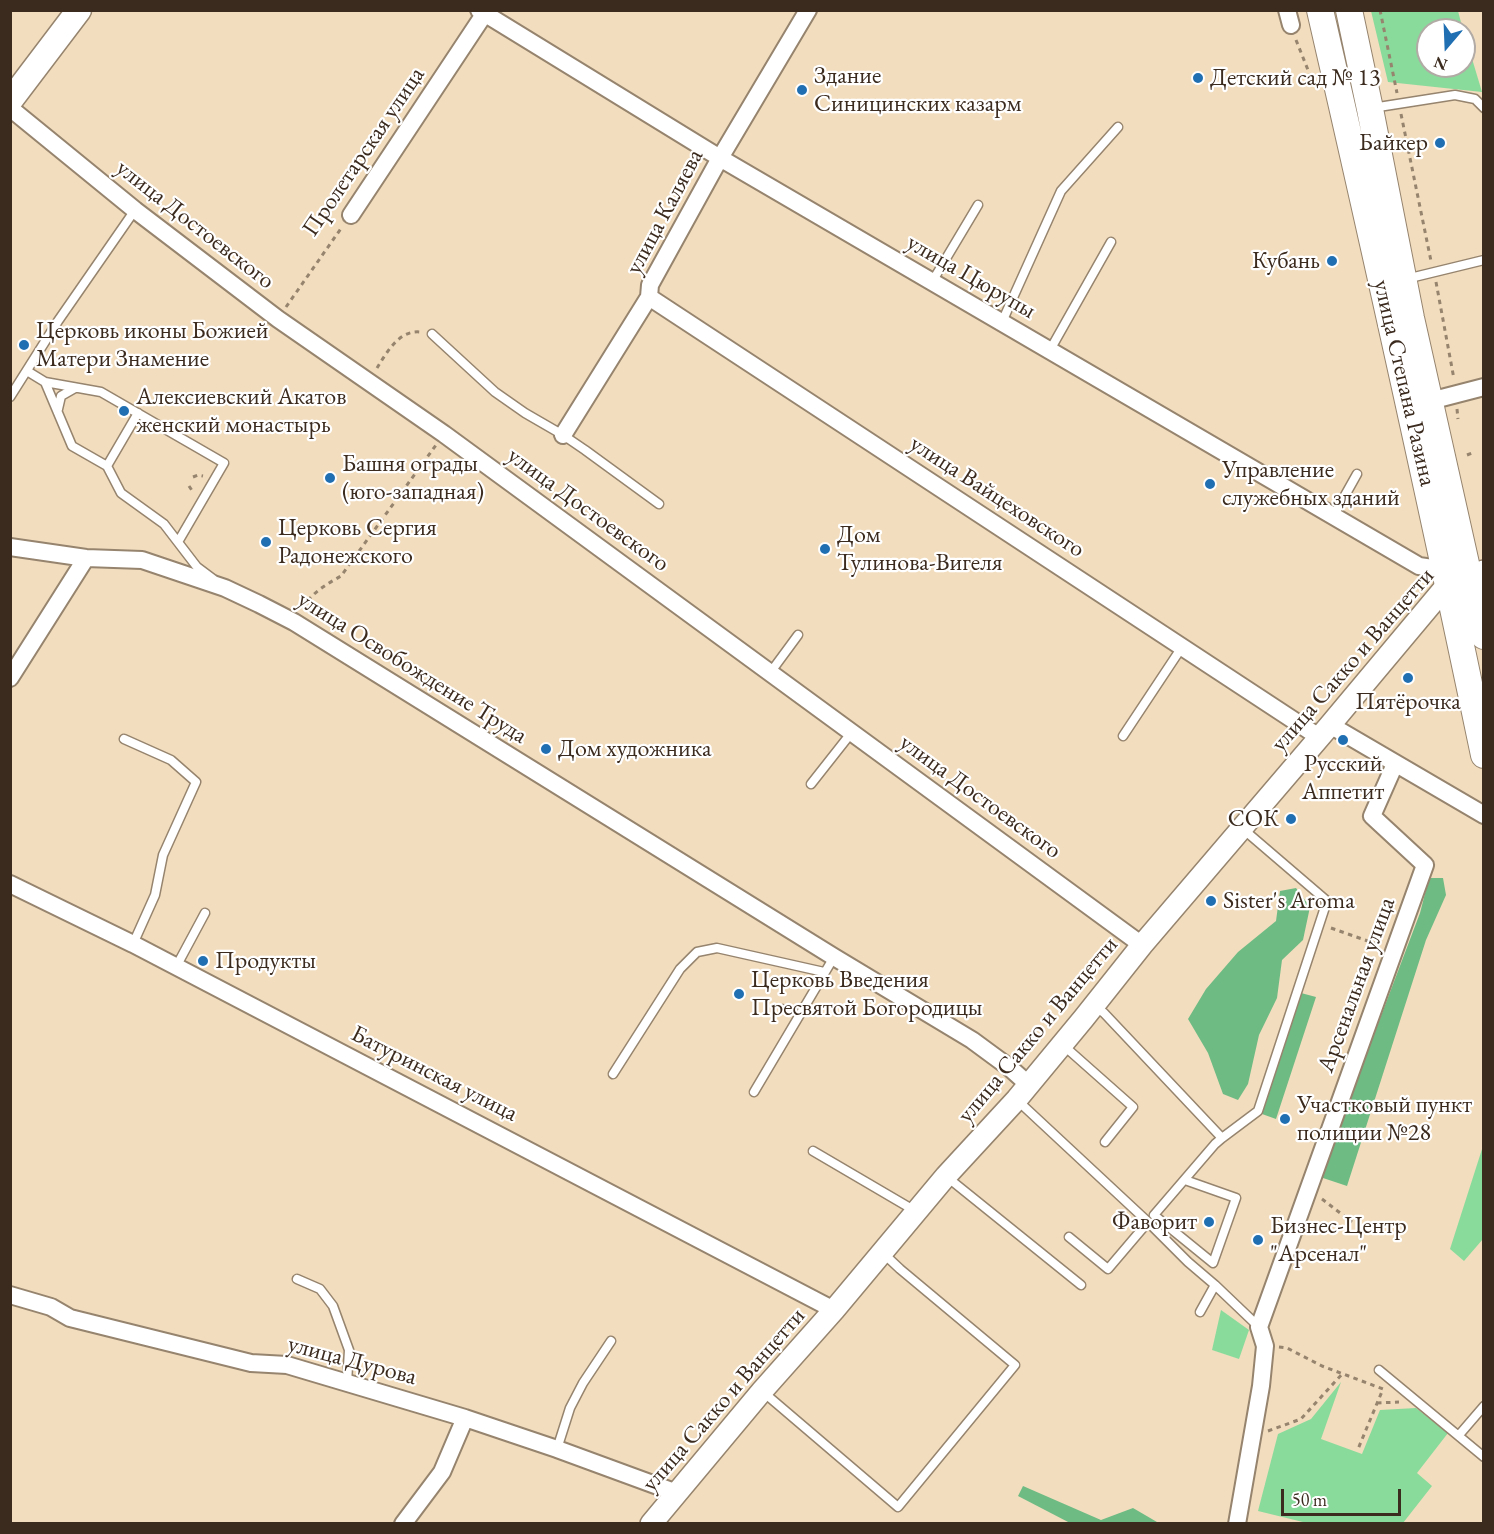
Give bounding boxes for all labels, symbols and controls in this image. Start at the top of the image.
north arrow [1416,18,1476,78]
text: N [1431,52,1450,76]
street label: Пролетарская улица [297,62,431,242]
place label: Здание Синицинских казарм [814,62,1021,118]
place label: Детский сад № 13 [1210,64,1380,92]
marker: Детский сад № 13 [1191,71,1205,85]
marker: Здание Синицинских казарм [795,83,809,97]
place label: Байкер [1359,129,1428,157]
marker: Байкер [1433,136,1447,150]
street label: улица Каляева [620,144,710,280]
street label: улица Достоевского [110,154,280,296]
street label: улица Цюрупы [901,228,1041,326]
place label: Кубань [1252,247,1320,275]
marker: Кубань [1325,254,1339,268]
street label: улица Степана Разина [1366,277,1442,489]
place label: Церковь иконы Божией Матери Знамение [36,317,268,373]
marker: Церковь иконы Божией Матери Знамение [17,338,31,352]
place label: Алексиевский Акатов женский монастырь [136,383,346,439]
marker: Алексиевский Акатов женский монастырь [117,404,131,418]
street label: улица Вайцеховского [904,430,1090,564]
street label: улица Достоевского [501,442,675,578]
place label: Башня ограды (юго-западная) [342,450,484,506]
place label: Управление служебных зданий [1222,456,1400,512]
marker: Башня ограды (юго-западная) [323,471,337,485]
marker: Управление служебных зданий [1203,477,1217,491]
place label: Церковь Сергия Радонежского [278,514,437,570]
place label: Дом Тулинова-Вигеля [837,521,1002,577]
marker: Церковь Сергия Радонежского [259,535,273,549]
marker: Дом Тулинова-Вигеля [818,542,832,556]
street label: улица Сакко и Ванцетти [1265,562,1441,758]
street label: улица Освобождение Труда [292,585,532,751]
marker: Пятёрочка [1401,671,1415,685]
place label: Пятёрочка [1355,688,1461,716]
street label: улица Достоевского [893,729,1067,865]
marker: Русский Аппетит [1336,733,1350,747]
place label: Дом художника [558,735,711,763]
marker: Дом художника [539,742,553,756]
place label: Русский Аппетит [1302,750,1384,806]
place label: СОК [1228,805,1279,833]
marker: СОК [1284,812,1298,826]
place label: Sister's Aroma [1223,887,1355,915]
street label: Арсенальная улица [1312,893,1402,1077]
marker: Sister's Aroma [1204,894,1218,908]
street label: улица Сакко и Ванцетти [952,931,1124,1129]
place label: Продукты [215,947,316,975]
marker: Продукты [196,954,210,968]
place label: Церковь Введения Пресвятой Богородицы [751,966,983,1022]
marker: Церковь Введения Пресвятой Богородицы [732,987,746,1001]
street label: Батуринская улица [346,1020,522,1128]
place label: Участковый пункт полиции №28 [1297,1091,1472,1147]
marker: Участковый пункт полиции №28 [1278,1112,1292,1126]
place label: Фаворит [1112,1208,1197,1236]
place label: Бизнес-Центр "Арсенал" [1270,1212,1407,1268]
marker: Фаворит [1202,1215,1216,1229]
marker: Бизнес-Центр "Арсенал" [1251,1233,1265,1247]
street label: улица Сакко и Ванцетти [636,1302,812,1498]
street label: улица Дурова [284,1330,420,1392]
scale bar [1284,1477,1404,1515]
text: 50 m [1292,1488,1327,1511]

